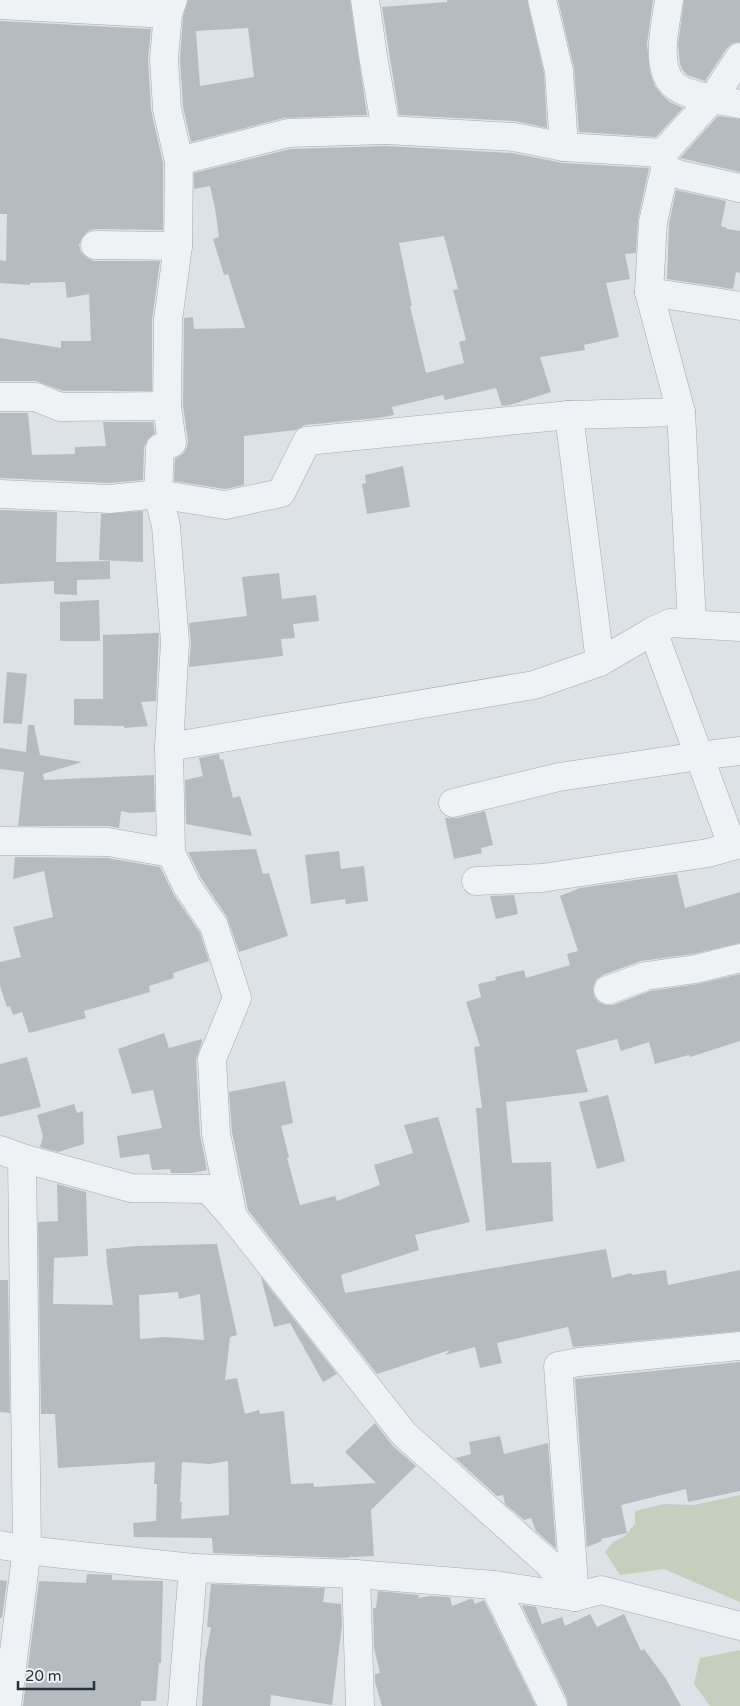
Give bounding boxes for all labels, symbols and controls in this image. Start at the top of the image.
scale bar [18,1658,94,1690]
text: 20 m [25,1667,62,1685]

